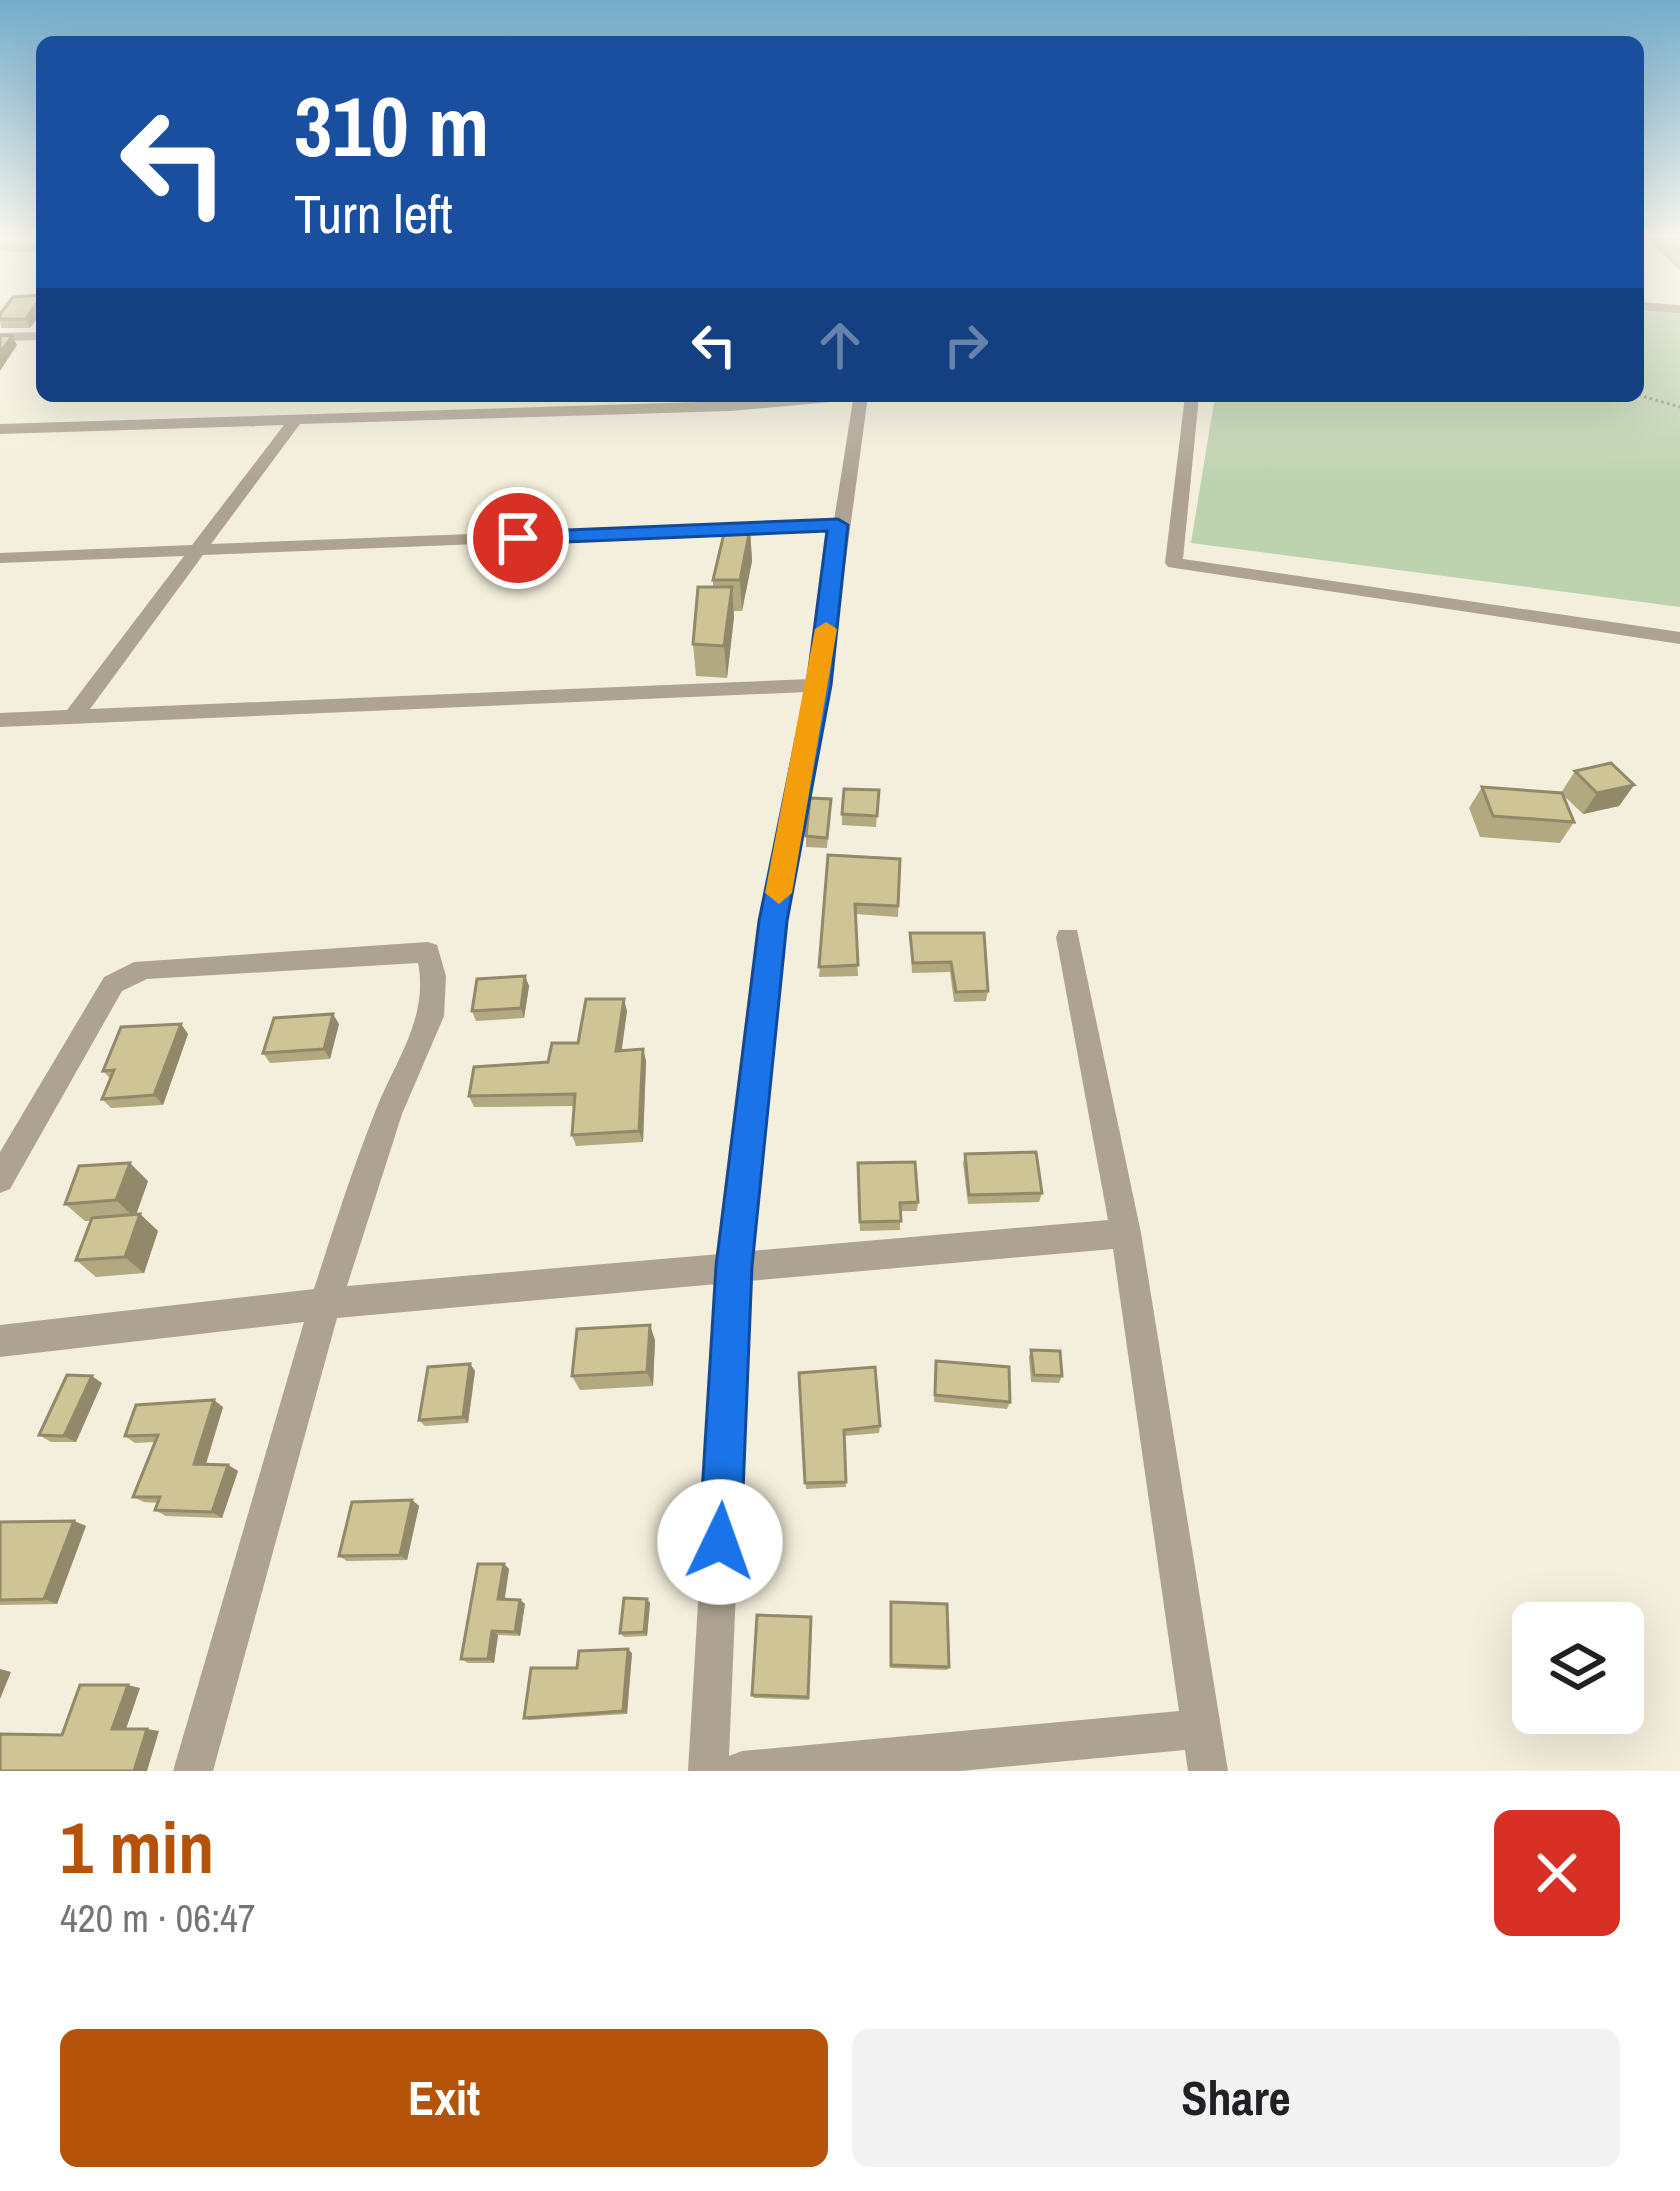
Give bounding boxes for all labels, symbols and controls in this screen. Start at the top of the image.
text: 310 m [294,69,489,182]
icon: left [96,84,252,240]
text: Turn left [294,177,453,250]
icon: left [681,312,747,378]
icon: ahead [807,312,873,378]
icon: right [933,312,999,378]
pin [467,487,569,589]
icon: arrive [485,505,551,571]
position arrow [657,1479,783,1605]
map controls [1512,1602,1644,1734]
button: layers [1512,1602,1644,1734]
text: 1 min [60,1798,214,1895]
button: close [1494,1810,1620,1936]
text: 420 m · 06:47 [60,1892,256,1944]
button: Exit [60,2029,828,2167]
button: Share [852,2029,1620,2167]

